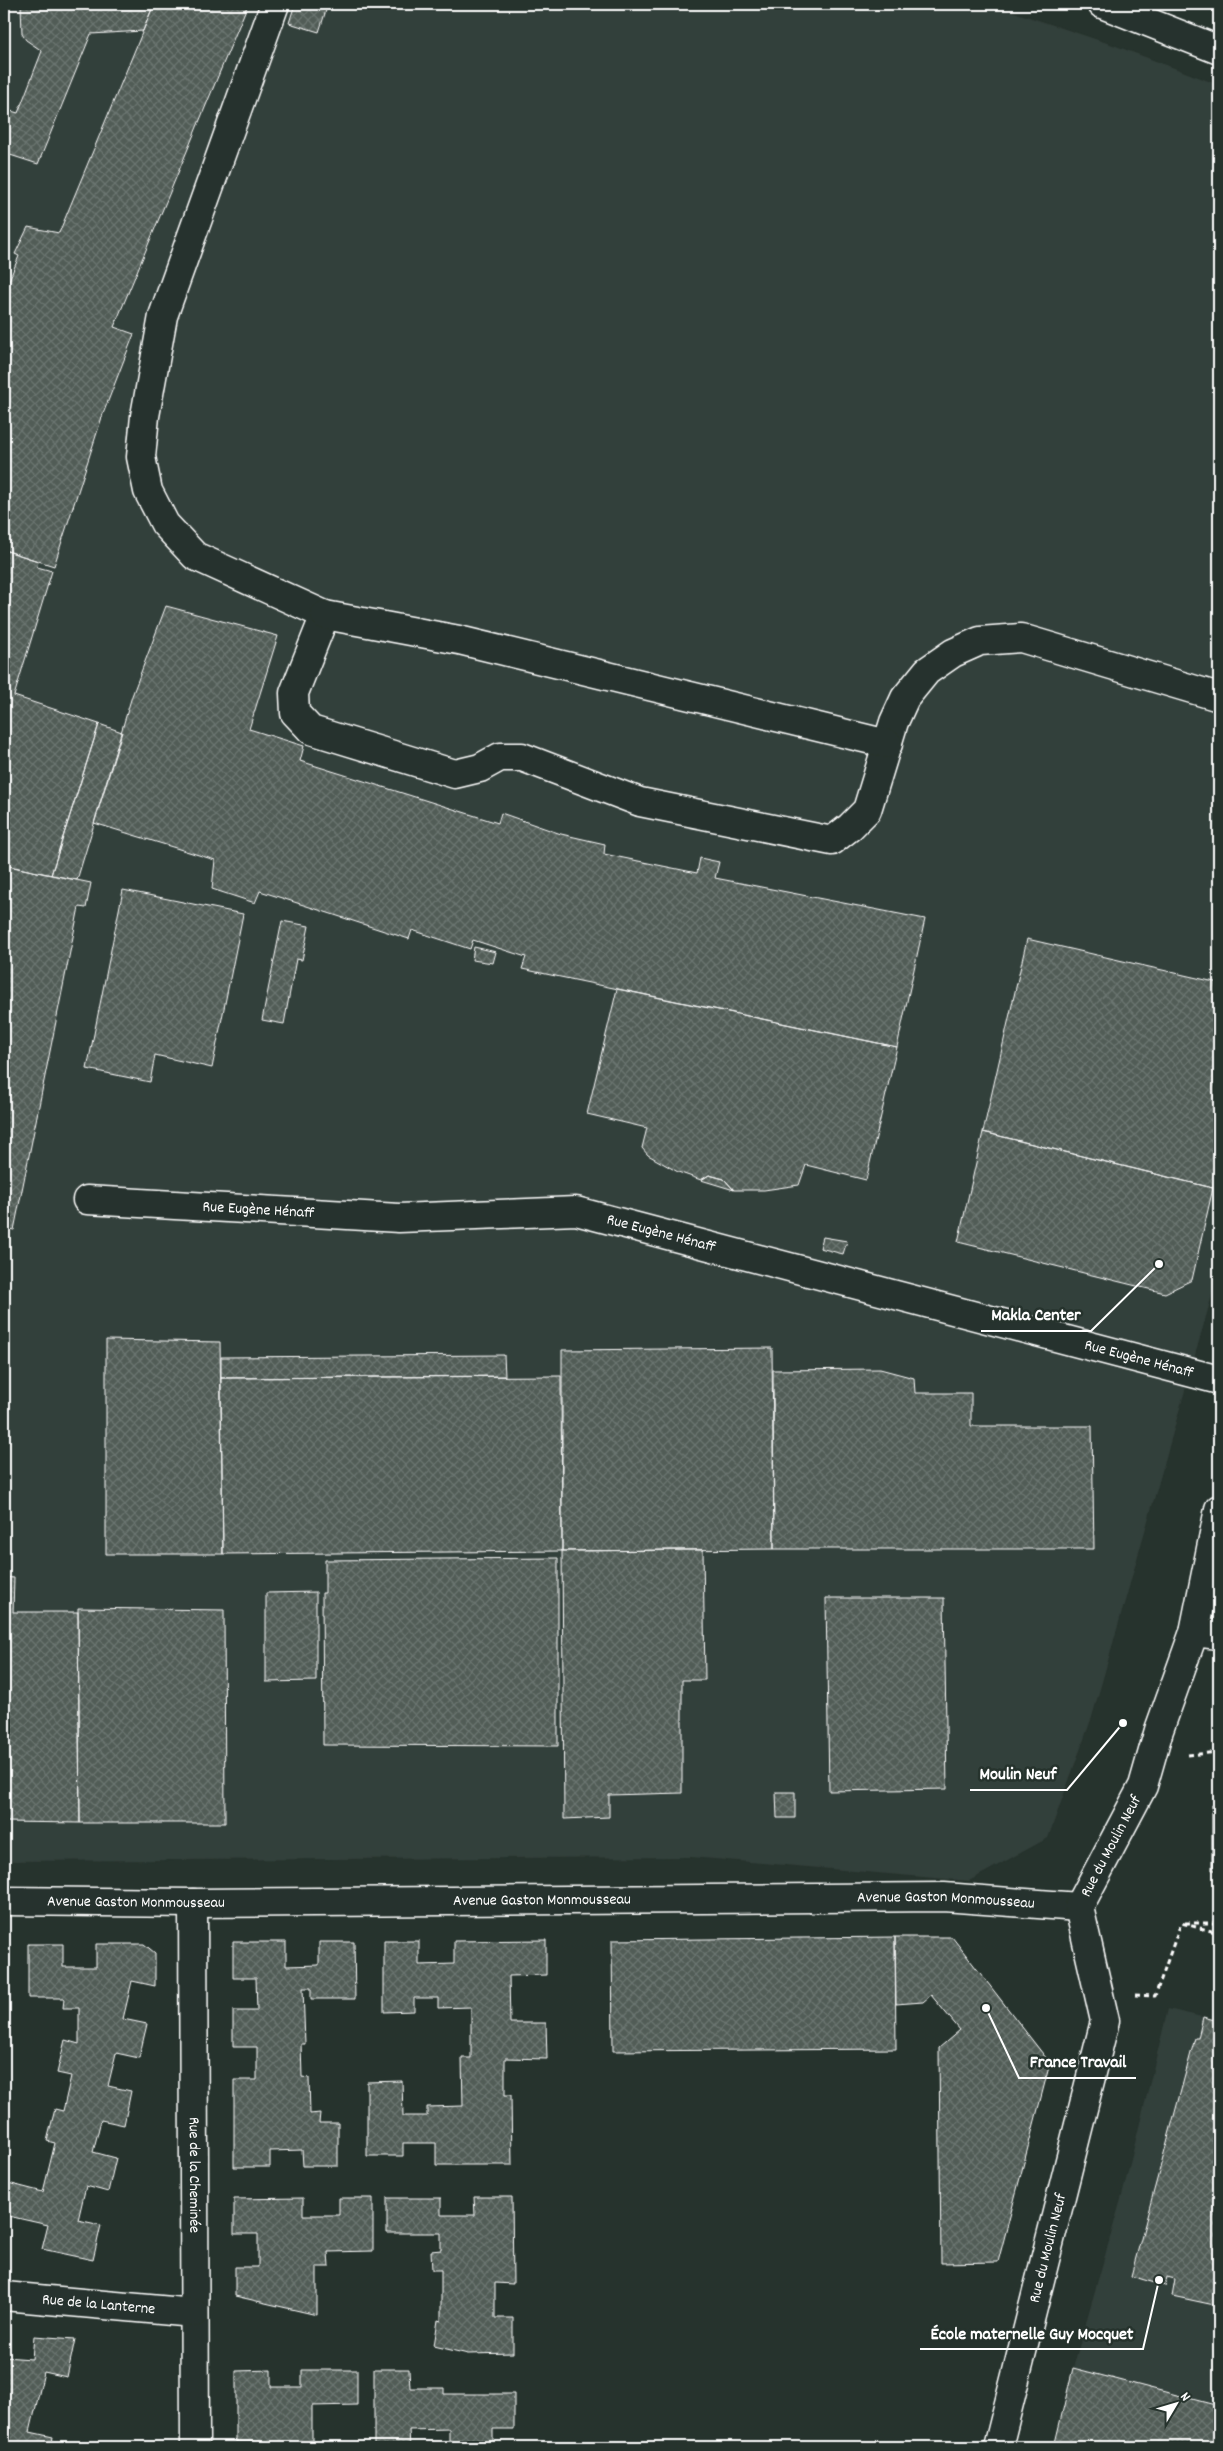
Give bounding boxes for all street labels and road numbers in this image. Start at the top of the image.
street label: Rue Eugène Hénaff [202,1195,316,1225]
street label: Rue Eugène Hénaff [604,1208,719,1259]
street label: Rue Eugène Hénaff [1082,1334,1197,1384]
street label: Rue du Moulin Neuf [1075,1791,1148,1901]
street label: Avenue Gaston Monmousseau [857,1885,1036,1915]
street label: Avenue Gaston Monmousseau [453,1888,631,1912]
street label: Avenue Gaston Monmousseau [47,1890,225,1915]
street label: Rue de la Cheminée [182,2117,206,2233]
street label: Rue du Moulin Neuf [1023,2191,1073,2305]
street label: Rue de la Lanterne [41,2288,156,2321]

